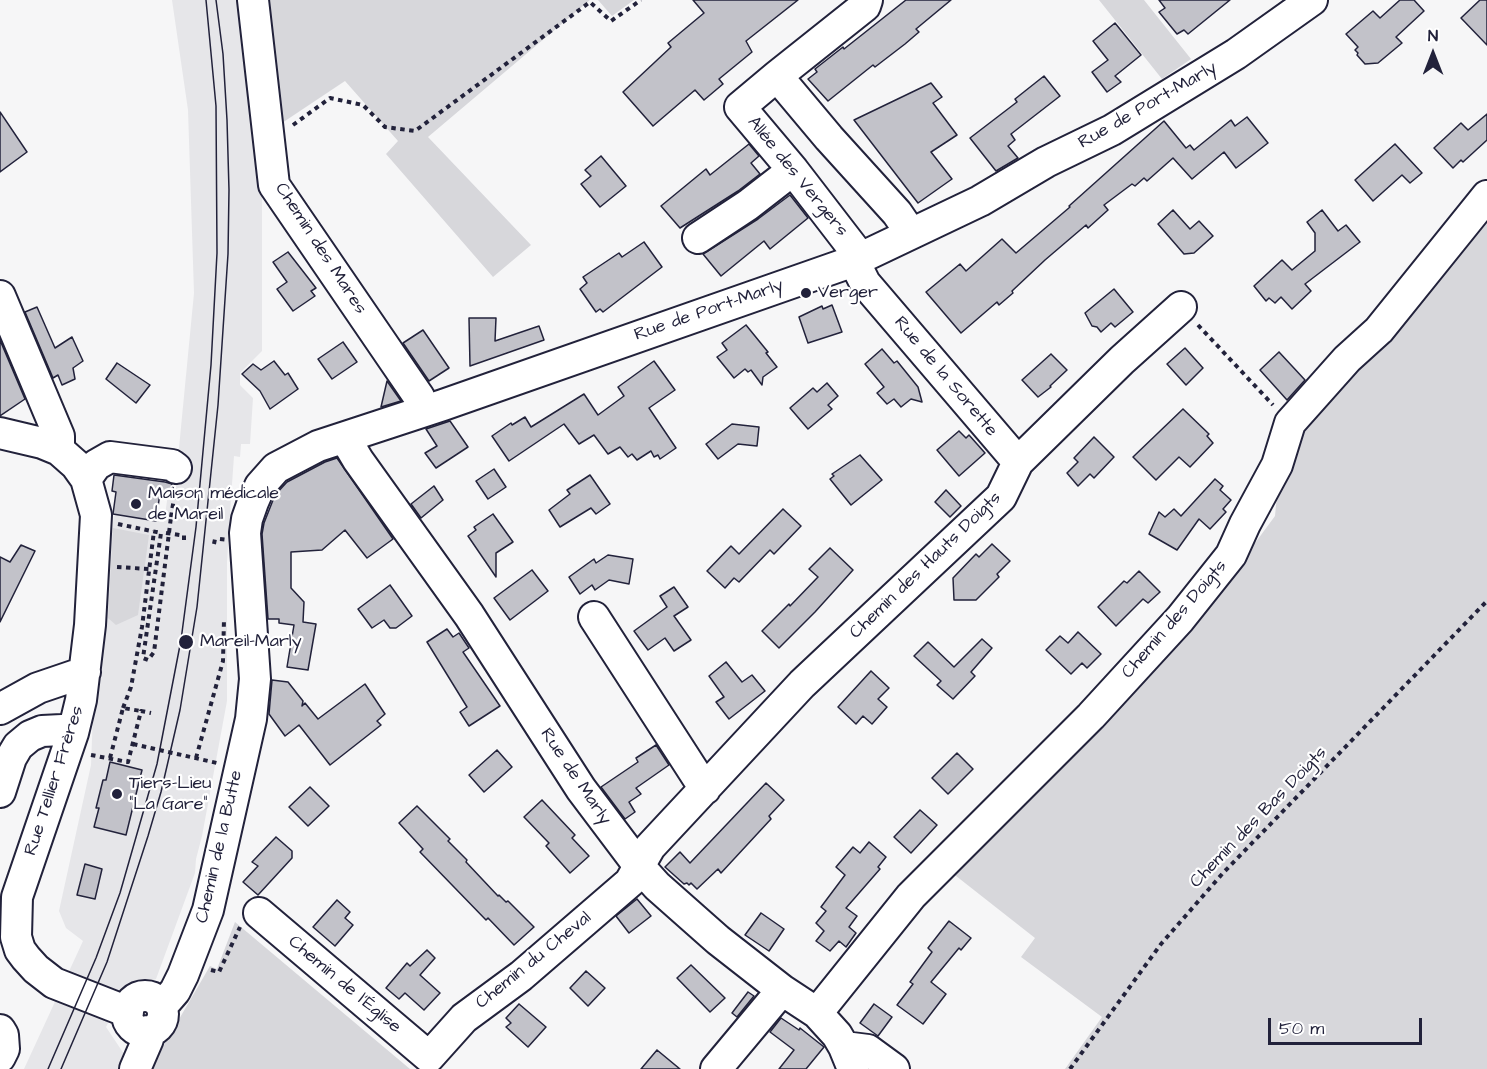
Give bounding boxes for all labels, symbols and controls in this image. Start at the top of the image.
north arrow [1403,24,1463,84]
text: N [1428,25,1438,47]
street label: Rue de Port-Marly [1075,58,1221,154]
street label: Allée des Vergers [742,113,852,241]
street label: Chemin des Mares [269,179,371,319]
street label: Rue de Port-Marly [632,275,786,347]
place label: Verger [818,282,878,304]
marker: Verger [799,286,813,300]
street label: Rue de la Sorette [889,313,1001,441]
place label: Maison médicale de Mareil [148,483,279,526]
street label: Chemin des Hauts Doigts [846,488,1006,644]
marker: Maison médicale de Mareil [129,497,143,511]
street label: Chemin des Doigts [1118,556,1232,684]
place label: Mareil-Marly [200,631,302,653]
marker: Mareil-Marly [177,633,195,651]
street label: Rue Tellier Frères [21,703,89,859]
street label: Rue de Marly [535,725,615,829]
street label: Chemin des Bas Doigts [1186,743,1332,893]
street label: Chemin de la Butte [192,769,248,925]
place label: Tiers-Lieu "La Gare" [129,773,211,816]
marker: Tiers-Lieu "La Gare" [110,787,124,801]
street label: Chemin du Cheval [472,908,596,1014]
street label: Chemin de l'Église [283,932,405,1038]
scale bar [1271,1006,1426,1044]
text: 50 m [1279,1016,1324,1041]

